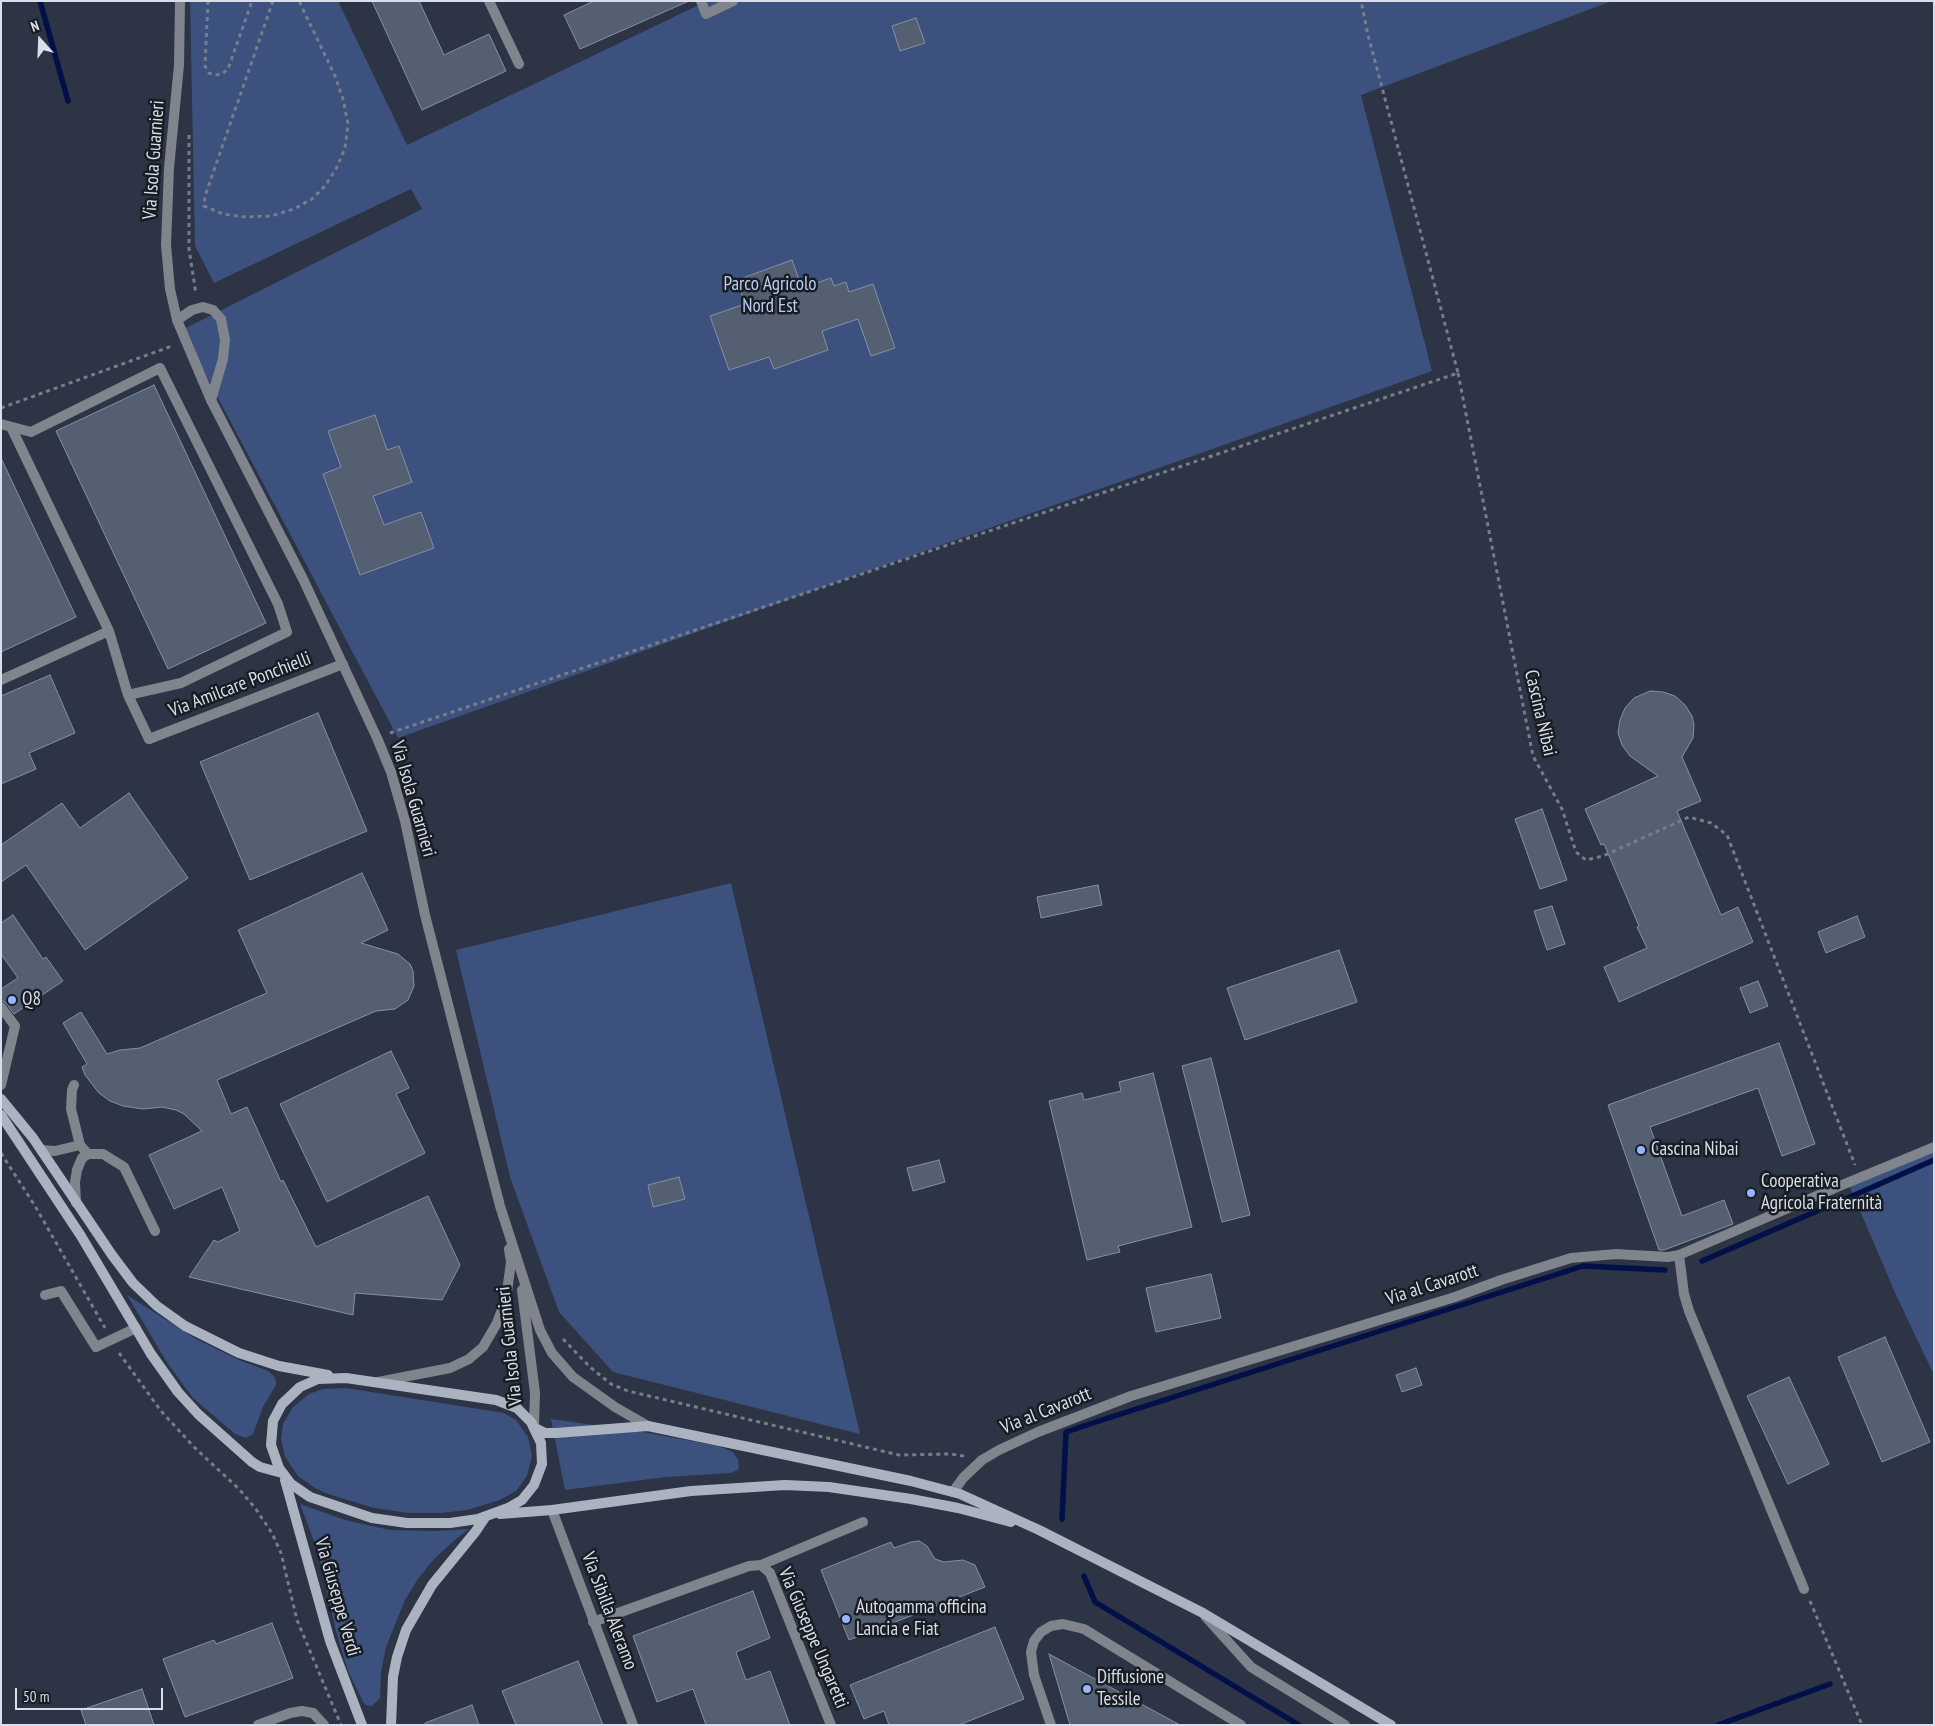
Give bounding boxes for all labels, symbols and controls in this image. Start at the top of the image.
north arrow [15,15,65,65]
text: N [28,16,42,36]
street label: Via Isola Guarnieri [138,100,170,220]
park label: Parco Agricolo Nord Est [723,274,817,318]
street label: Via Amilcare Ponchielli [166,647,314,723]
street label: Cascina Nibai [1519,668,1561,758]
street label: Via Isola Guarnieri [386,738,440,860]
place label: Q8 [22,989,41,1011]
marker: Q8 [6,994,18,1006]
place label: Cascina Nibai [1651,1139,1739,1161]
marker: Cascina Nibai [1635,1144,1647,1156]
place label: Cooperativa Agricola Fraternità [1761,1171,1882,1215]
marker: Cooperativa Agricola Fraternità [1745,1187,1757,1199]
street label: Via al Cavarott [1383,1259,1481,1311]
street label: Via Isola Guarnieri [492,1285,528,1407]
street label: Via al Cavarott [997,1383,1095,1439]
street label: Via Giuseppe Verdi [309,1535,365,1659]
street label: Via Sibilla Aleramo [576,1549,642,1673]
street label: Via Giuseppe Ungaretti [773,1564,853,1712]
place label: Autogamma officina Lancia e Fiat [856,1597,987,1641]
marker: Autogamma officina Lancia e Fiat [840,1613,852,1625]
place label: Diffusione Tessile [1097,1667,1164,1711]
scale bar [18,1678,165,1710]
marker: Diffusione Tessile [1081,1683,1093,1695]
text: 50 m [23,1687,49,1706]

